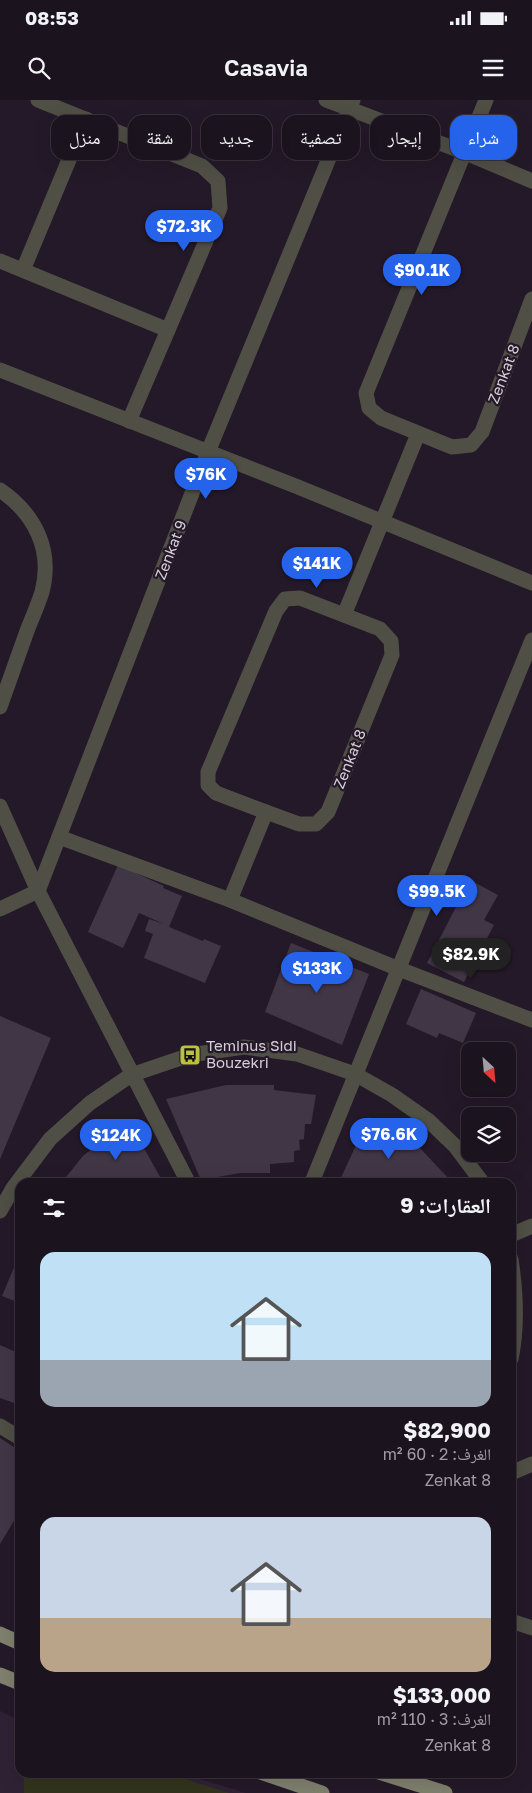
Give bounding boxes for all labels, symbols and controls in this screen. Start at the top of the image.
text: 08:53 [25,6,79,29]
icon: search [25,54,53,82]
text: Casavia [224,54,308,81]
icon: menu [479,54,507,82]
chip: منزل [51,115,118,160]
chip: شقة [128,115,191,160]
chip: جديد [201,115,272,160]
chip: تصفية [282,115,360,160]
chip: إيجار [370,115,440,160]
chip: شراء [450,115,517,160]
pin: $72.3K [143,210,225,252]
text: $72.3K [156,216,212,236]
pin: $90.1K [381,254,463,296]
text: $90.1K [394,260,450,280]
street label: Zenkat 8 [484,341,523,406]
pin: $76K [176,458,236,500]
text: $76K [185,464,227,484]
street label: Zenkat 9 [151,517,190,582]
pin: $141K [282,546,352,589]
text: $141K [293,553,341,573]
street label: Zenkat 8 [329,726,369,791]
pin: $99.5K [396,874,478,917]
text: $99.5K [408,881,466,901]
pin: $82.9K [430,938,512,980]
text: $82.9K [442,944,500,964]
pin: $133K [282,952,352,994]
text: $133K [292,958,342,978]
place label: Teminus Sidi Bouzekri [206,1036,297,1071]
north arrow [461,1042,516,1098]
map controls [461,1042,516,1162]
bus stop icon: Teminus Sidi Bouzekri [178,1043,202,1067]
button: layers [461,1107,516,1162]
pin: $124K [81,1118,151,1161]
pin: $76.6K [348,1118,430,1160]
text: $76.6K [361,1124,417,1144]
text: $124K [91,1125,141,1145]
text: العقارات: 9 [400,1192,491,1218]
icon: filters [40,1194,68,1222]
icon: home [221,1284,311,1374]
text: $82,900 [403,1417,491,1443]
text: الغرف: 2 · 60 m² [383,1444,491,1464]
text: Zenkat 8 [425,1470,491,1490]
icon: home [221,1549,311,1639]
text: $133,000 [393,1682,491,1708]
text: الغرف: 3 · 110 m² [377,1709,491,1729]
text: Zenkat 8 [425,1735,491,1755]

